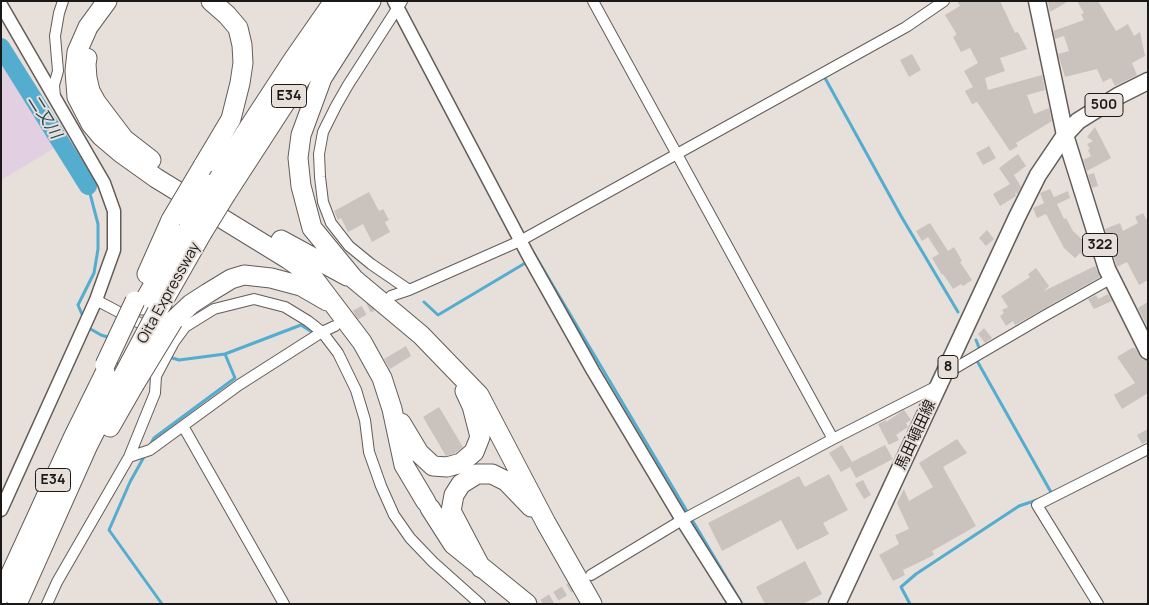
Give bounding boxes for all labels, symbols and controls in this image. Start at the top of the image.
road number: E34 [272,84,306,108]
water label: 二又川 [23,92,65,142]
road number: 500 [1085,94,1123,116]
road number: 322 [1082,234,1118,256]
street label: Oita Expressway [134,239,204,347]
road number: 8 [938,356,958,378]
street label: 馬田頓田線 [892,397,940,473]
road number: E34 [36,468,70,492]

